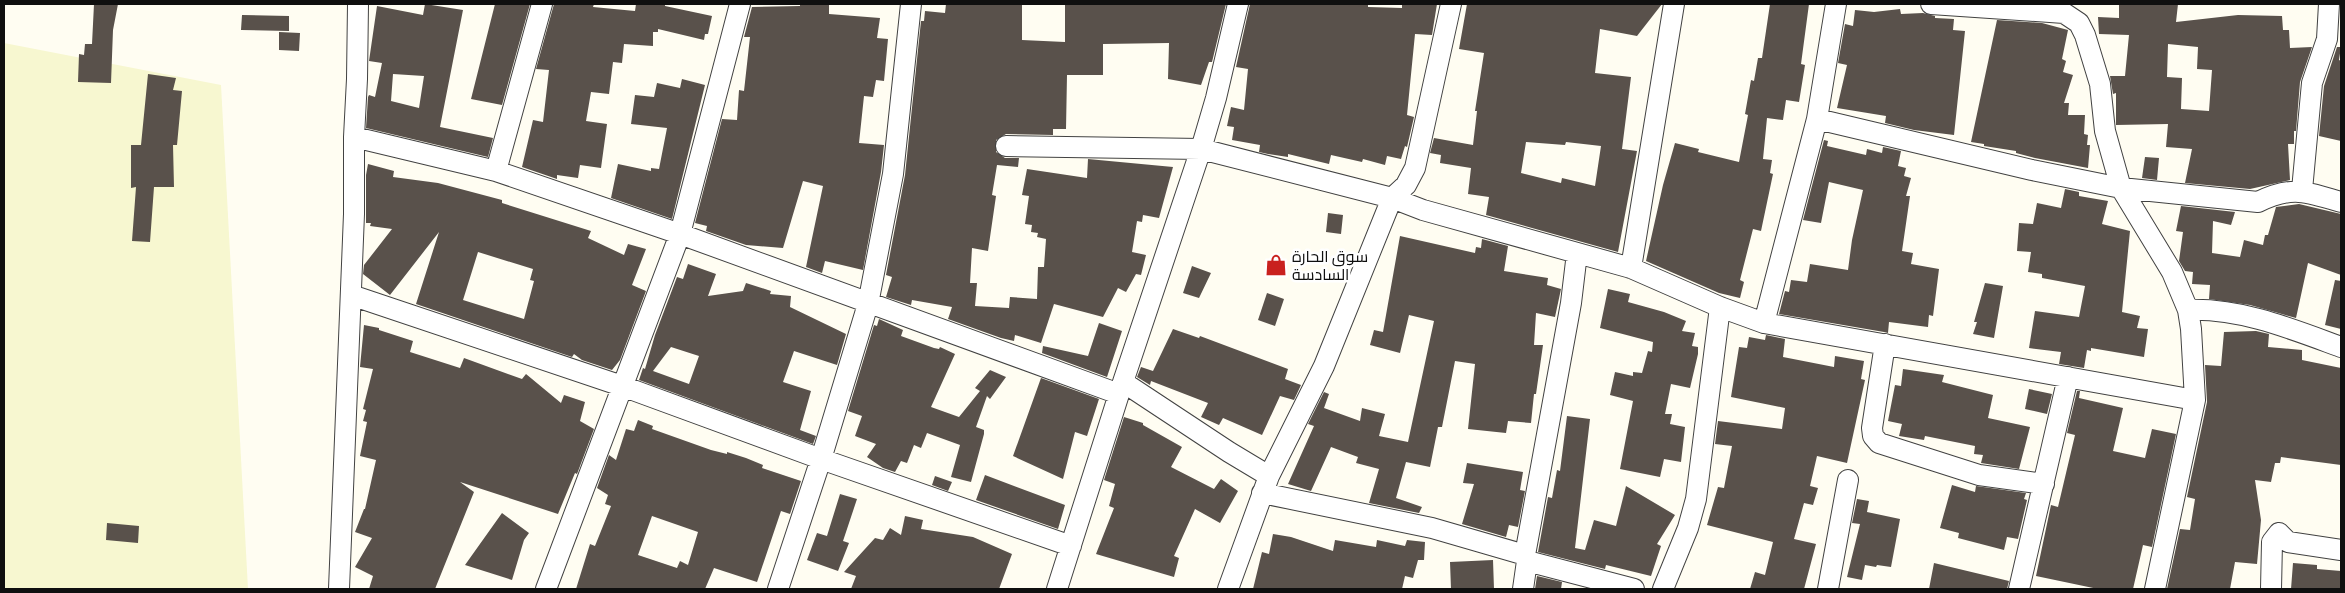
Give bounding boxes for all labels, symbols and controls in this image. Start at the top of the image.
place label: سوق الحارة السادسة [1292,243,1368,285]
shop icon: سوق الحارة السادسة [1263,252,1289,278]

